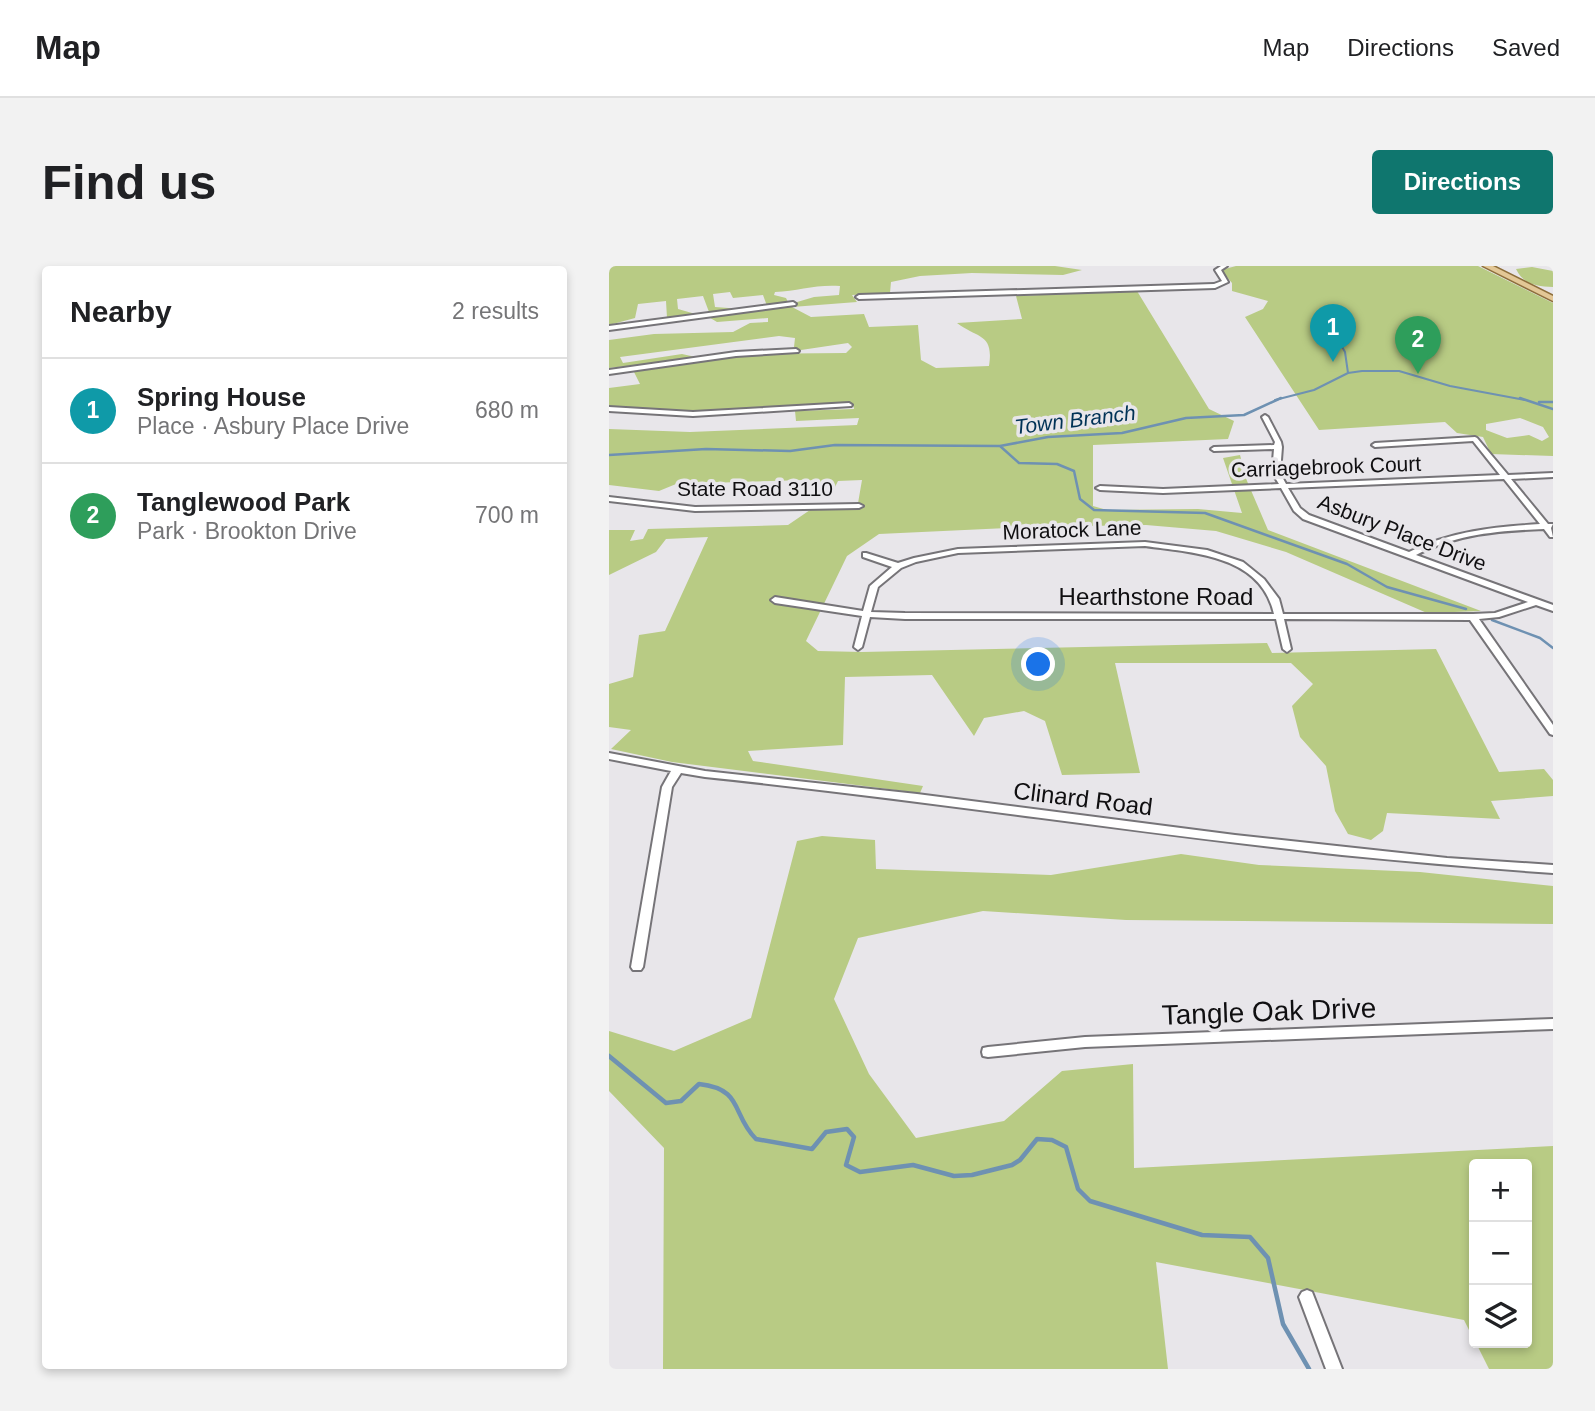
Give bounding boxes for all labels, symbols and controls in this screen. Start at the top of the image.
text: Map [35,29,101,66]
text: Map [1263,34,1309,61]
text: Directions [1347,34,1454,61]
text: Saved [1492,34,1560,61]
button: Directions [1372,150,1553,214]
text: Find us [42,155,216,209]
text: Nearby [70,295,172,328]
text: 2 results [452,298,539,324]
pin: 1 [1310,304,1356,362]
pin: 2 [1395,316,1441,374]
text: Spring House [137,382,306,412]
text: 1 [87,397,99,423]
text: 680 m [475,397,539,423]
water label: Town Branch [1013,401,1137,438]
text: Place · Asbury Place Drive [137,413,409,439]
street label: Carriagebrook Court [1231,452,1422,481]
street label: State Road 3110 [677,477,833,500]
text: Tanglewood Park [137,487,350,517]
street label: Asbury Place Drive [1315,490,1490,575]
text: 2 [87,502,99,528]
text: 700 m [475,502,539,528]
street label: Moratock Lane [1002,516,1142,543]
text: Park · Brookton Drive [137,518,357,544]
street label: Hearthstone Road [1059,583,1253,610]
your location [1021,647,1055,681]
street label: Clinard Road [1012,777,1154,820]
street label: Tangle Oak Drive [1161,992,1377,1031]
map controls [1469,1159,1532,1348]
button: + [1469,1159,1532,1222]
button: − [1469,1222,1532,1285]
button: layers [1469,1285,1532,1348]

